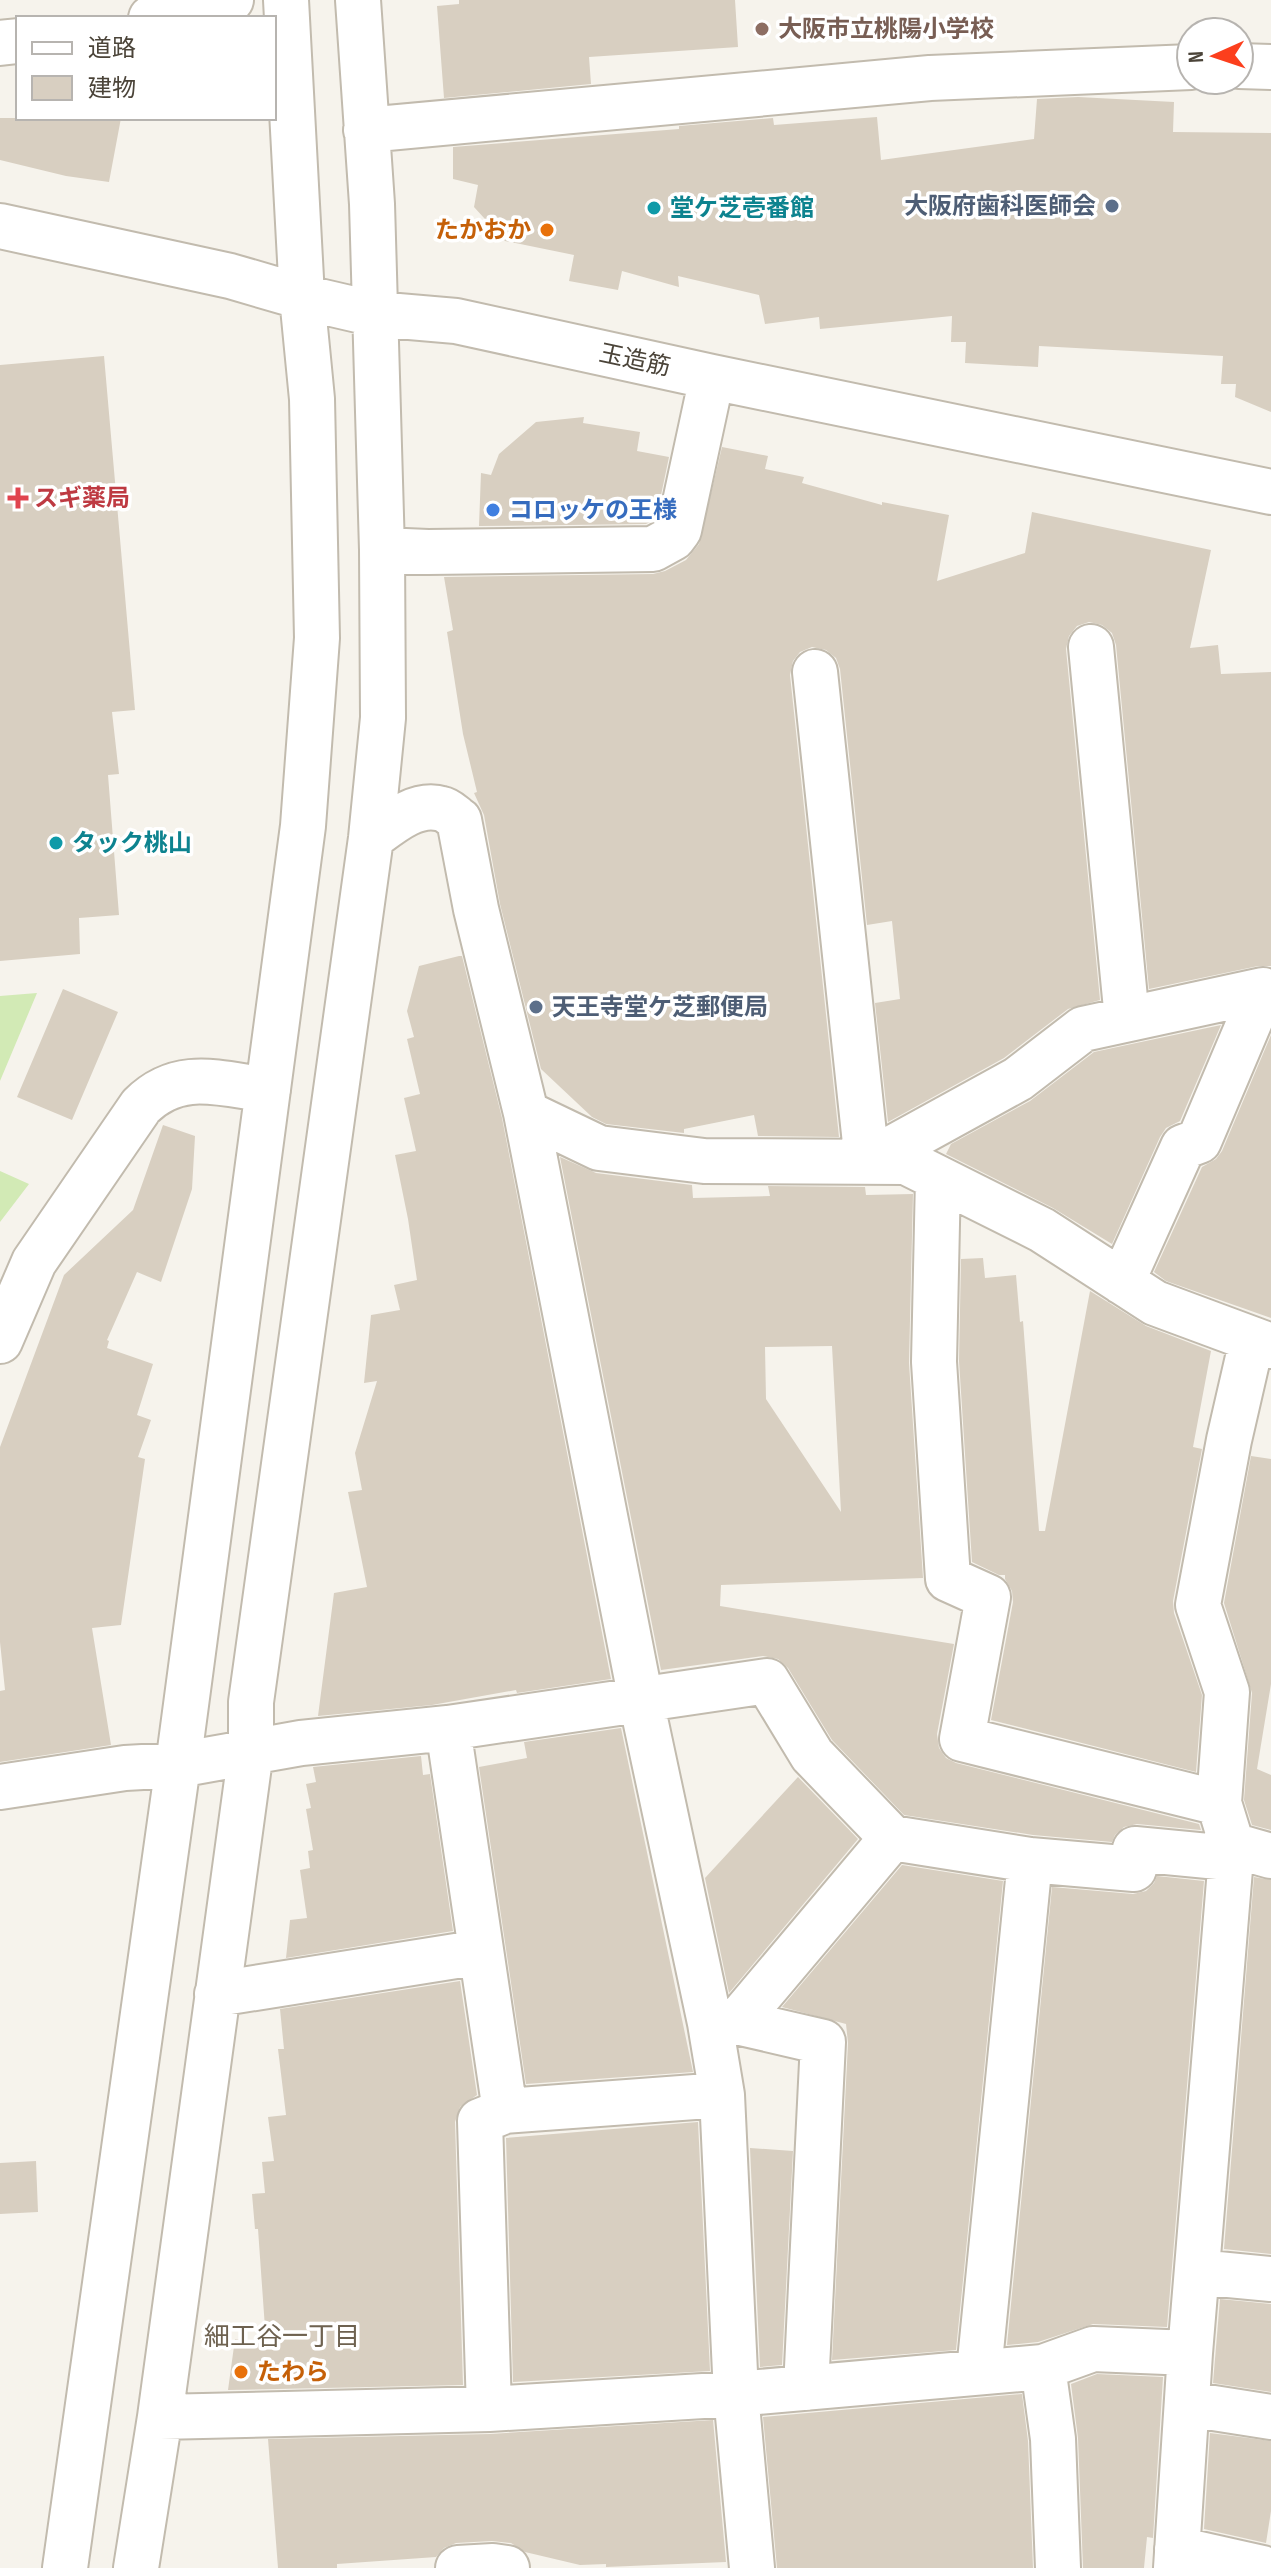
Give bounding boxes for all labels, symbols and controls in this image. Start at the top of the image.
place label: 大阪市立桃陽小学校 [778,15,994,44]
legend [16,16,276,120]
north arrow [1175,16,1255,96]
marker: 大阪市立桃陽小学校 [753,20,771,38]
text: 道路 [88,34,136,63]
text: N [1183,50,1210,64]
text: 建物 [88,74,136,103]
place label: 大阪府歯科医師会 [904,192,1096,221]
place label: 堂ケ芝壱番館 [670,194,814,223]
marker: 大阪府歯科医師会 [1103,197,1121,215]
marker: 堂ケ芝壱番館 [645,199,663,217]
place label: たかおか [435,216,531,245]
marker: たかおか [538,221,556,239]
street label: 玉造筋 [597,339,673,382]
place label: スギ薬局 [34,484,130,513]
marker: スギ薬局 [9,489,27,507]
place label: コロッケの王様 [509,496,677,525]
marker: コロッケの王様 [484,501,502,519]
place label: タック桃山 [72,829,192,858]
marker: タック桃山 [47,834,65,852]
place label: 天王寺堂ケ芝郵便局 [552,993,768,1022]
marker: 天王寺堂ケ芝郵便局 [527,998,545,1016]
district label: 細工谷一丁目 [204,2322,360,2353]
place label: たわら [257,2358,329,2387]
marker: たわら [232,2363,250,2381]

